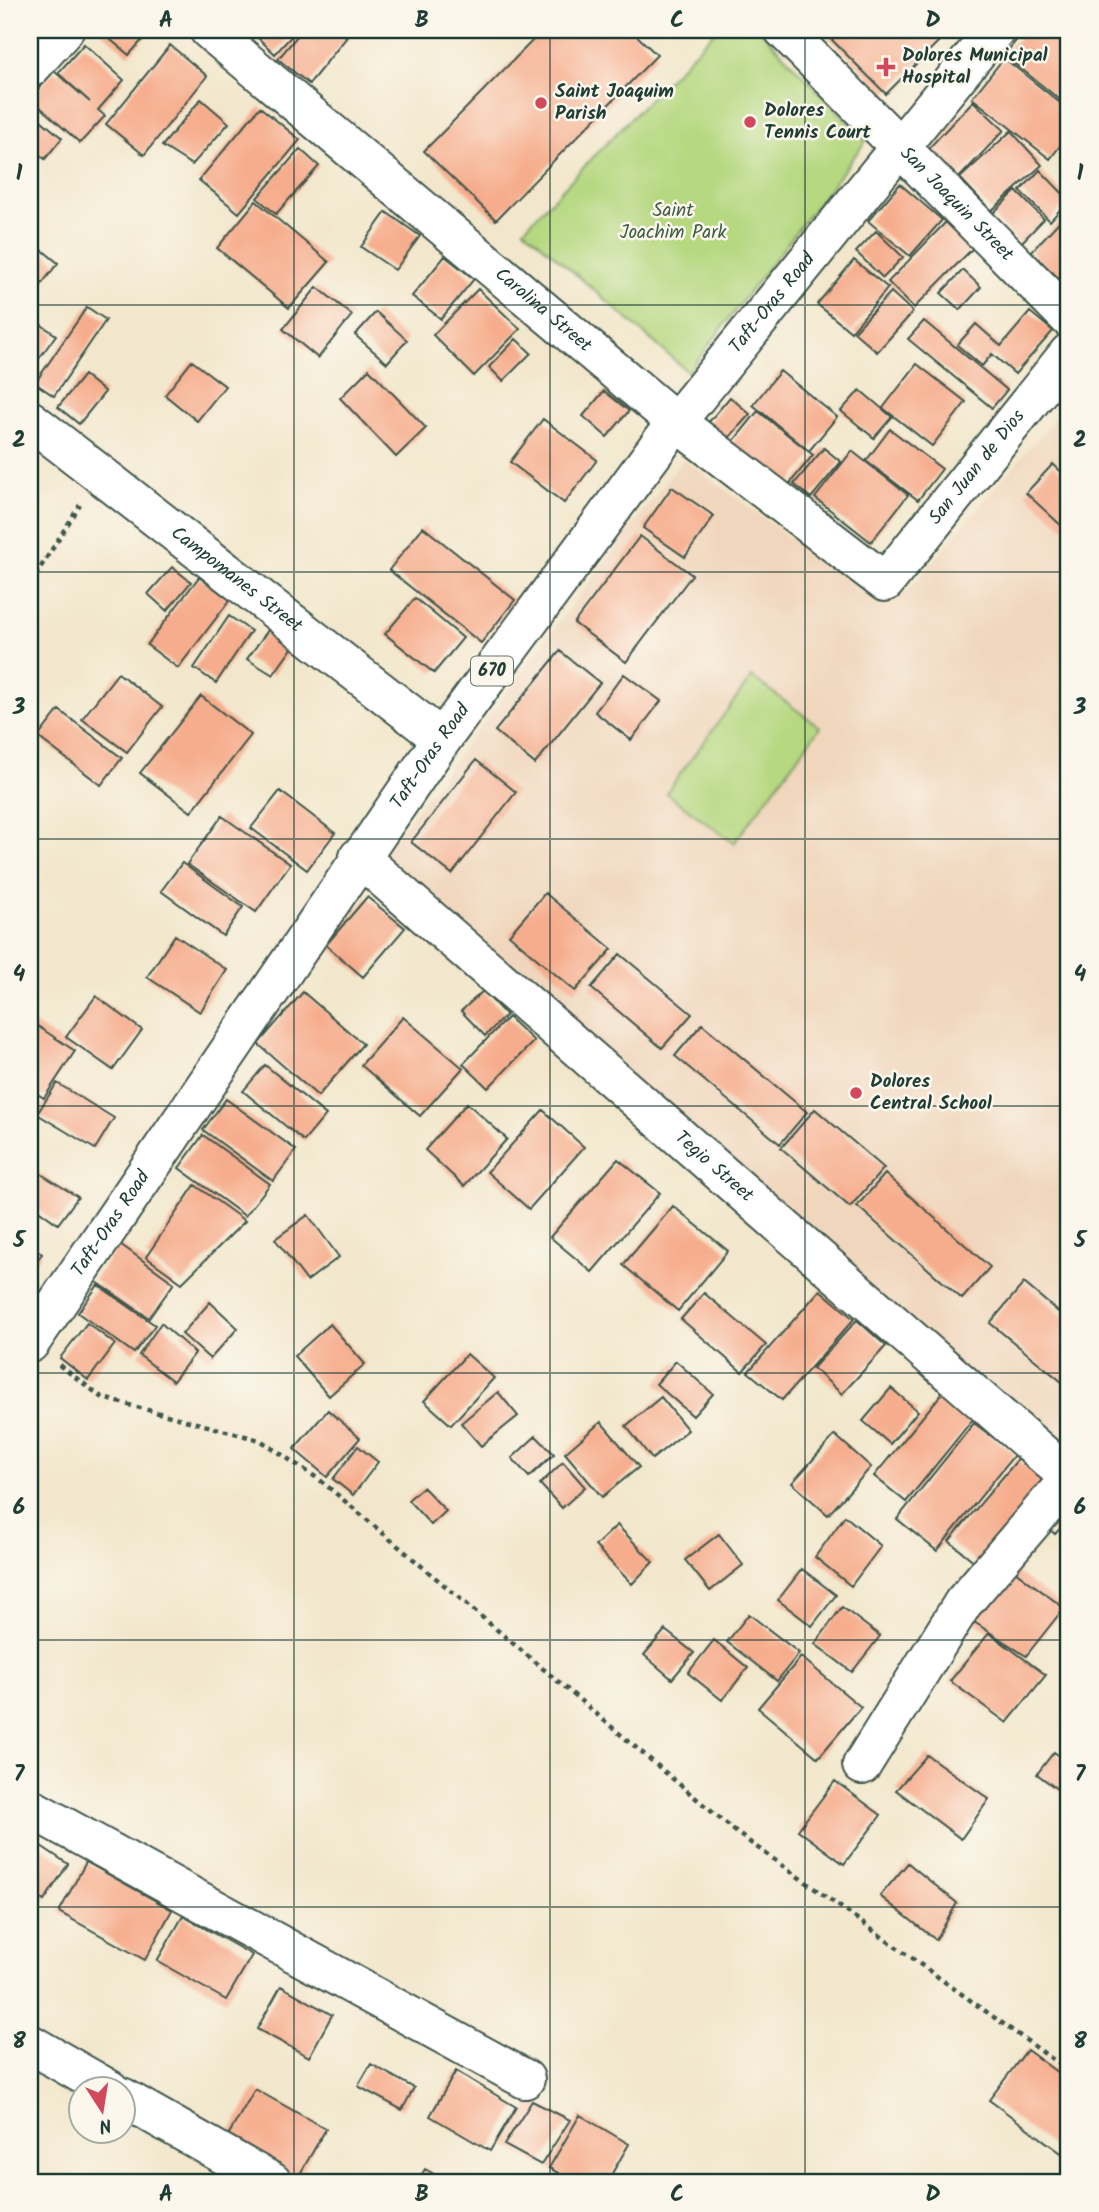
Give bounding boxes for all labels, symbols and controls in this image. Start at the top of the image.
text: A [159,3,173,39]
text: B [415,3,429,39]
text: C [670,3,684,39]
text: D [925,3,941,39]
place label: Dolores Municipal Hospital [902,41,1049,93]
marker: Dolores Municipal Hospital [876,57,896,77]
place label: Saint Joaquim Parish [555,77,674,129]
marker: Saint Joaquim Parish [533,95,549,111]
place label: Dolores Tennis Court [764,96,871,148]
marker: Dolores Tennis Court [742,114,758,130]
street label: San Joaquin Street [892,140,1021,269]
text: 1 [16,156,23,192]
text: 1 [1077,156,1084,192]
park label: Saint Joachim Park [620,196,726,248]
street label: Taft-Oras Road [722,246,823,361]
street label: Carolina Street [488,260,599,361]
street label: San Juan de Dios [921,403,1033,532]
text: 2 [12,423,26,459]
text: 2 [1073,423,1087,459]
street label: Campomanes Street [164,519,309,641]
road number: 670 [471,656,513,686]
text: 3 [12,690,26,726]
text: 3 [1073,690,1087,726]
street label: Taft-Oras Road [383,697,478,816]
text: 4 [13,957,26,993]
text: 4 [1074,957,1087,993]
place label: Dolores Central School [870,1067,993,1119]
marker: Dolores Central School [848,1085,864,1101]
street label: Tegio Street [667,1124,761,1210]
street label: Taft-Oras Road [64,1164,159,1283]
text: 5 [12,1223,27,1259]
text: 5 [1073,1223,1088,1259]
text: 6 [13,1490,25,1526]
text: 6 [1074,1490,1086,1526]
text: 7 [14,1757,26,1793]
text: 7 [1075,1757,1087,1793]
text: 8 [12,2024,26,2060]
text: 8 [1073,2024,1087,2060]
north arrow [66,2076,136,2146]
text: N [96,2109,114,2141]
text: A [159,2177,173,2212]
text: B [415,2177,429,2212]
text: C [670,2177,684,2212]
text: D [925,2177,941,2212]

